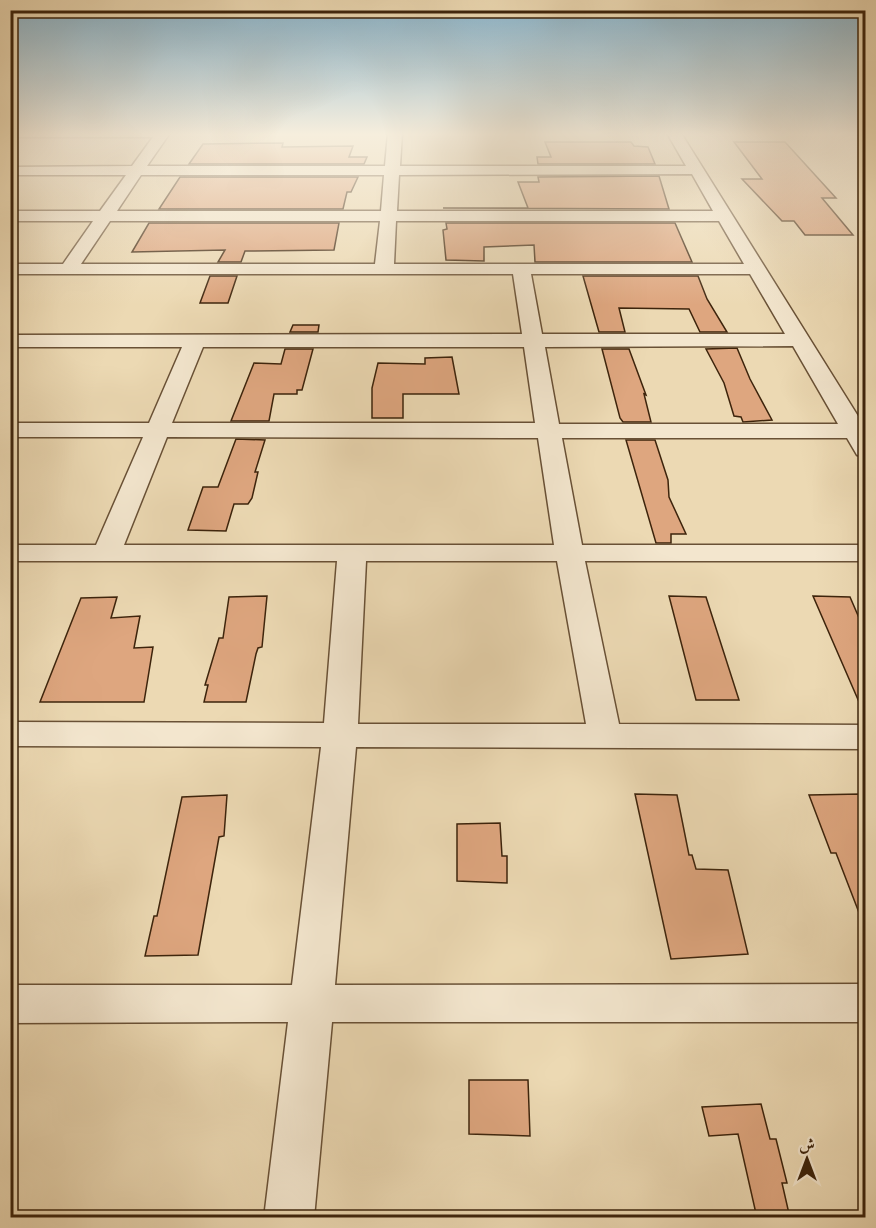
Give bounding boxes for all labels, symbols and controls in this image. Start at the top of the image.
north arrow [777,1129,837,1189]
text: ش [799,1136,815,1156]

